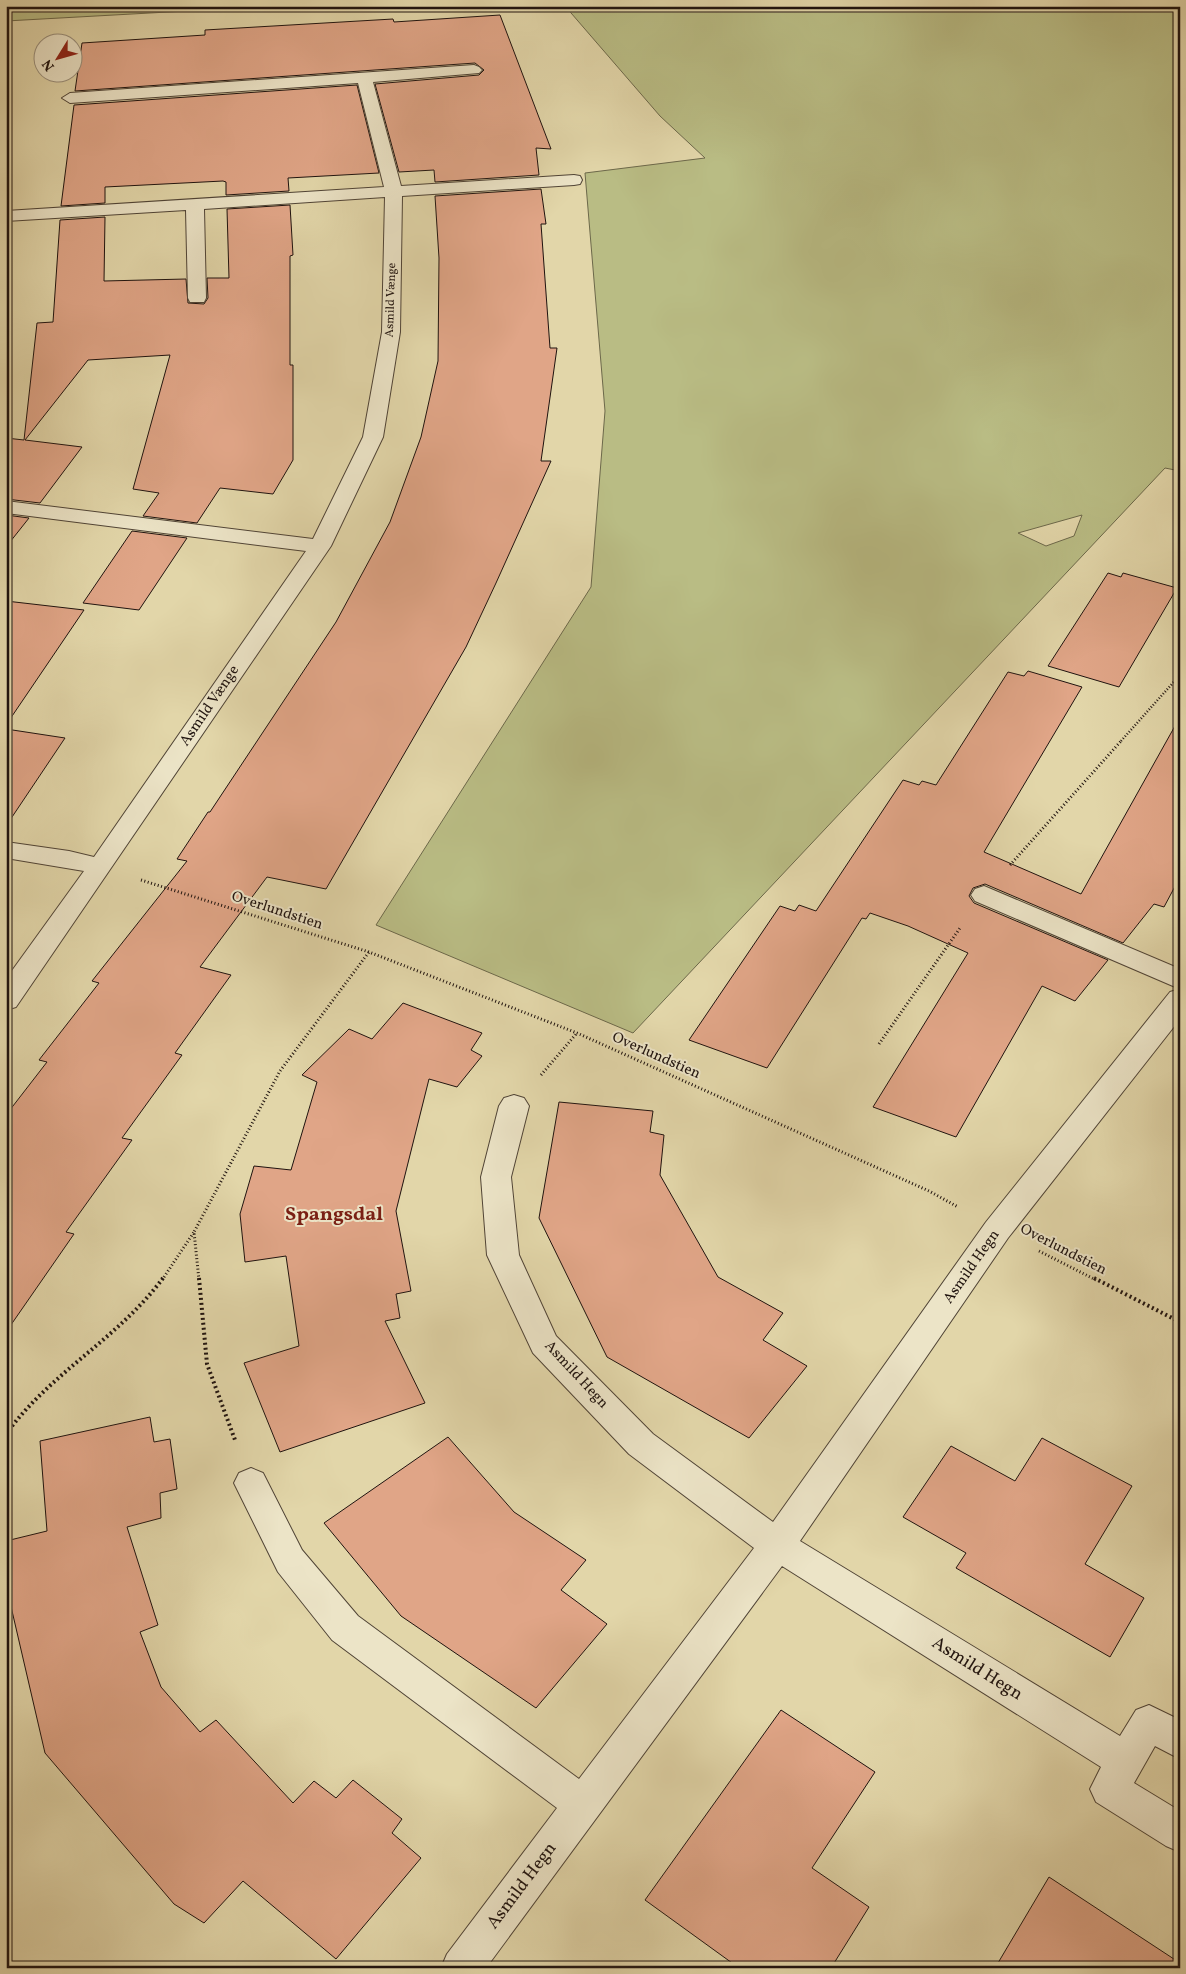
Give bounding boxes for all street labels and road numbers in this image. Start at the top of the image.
street label: Asmild Vænge [382,262,400,338]
street label: Asmild Vænge [175,661,245,751]
street label: Overlundstien [229,886,325,936]
street label: Overlundstien [608,1027,704,1085]
street label: Overlundstien [1016,1219,1110,1281]
street label: Asmild Hegn [939,1226,1005,1308]
street label: Asmild Hegn [539,1336,613,1414]
street label: Asmild Hegn [927,1631,1027,1707]
street label: Asmild Hegn [481,1837,563,1935]

